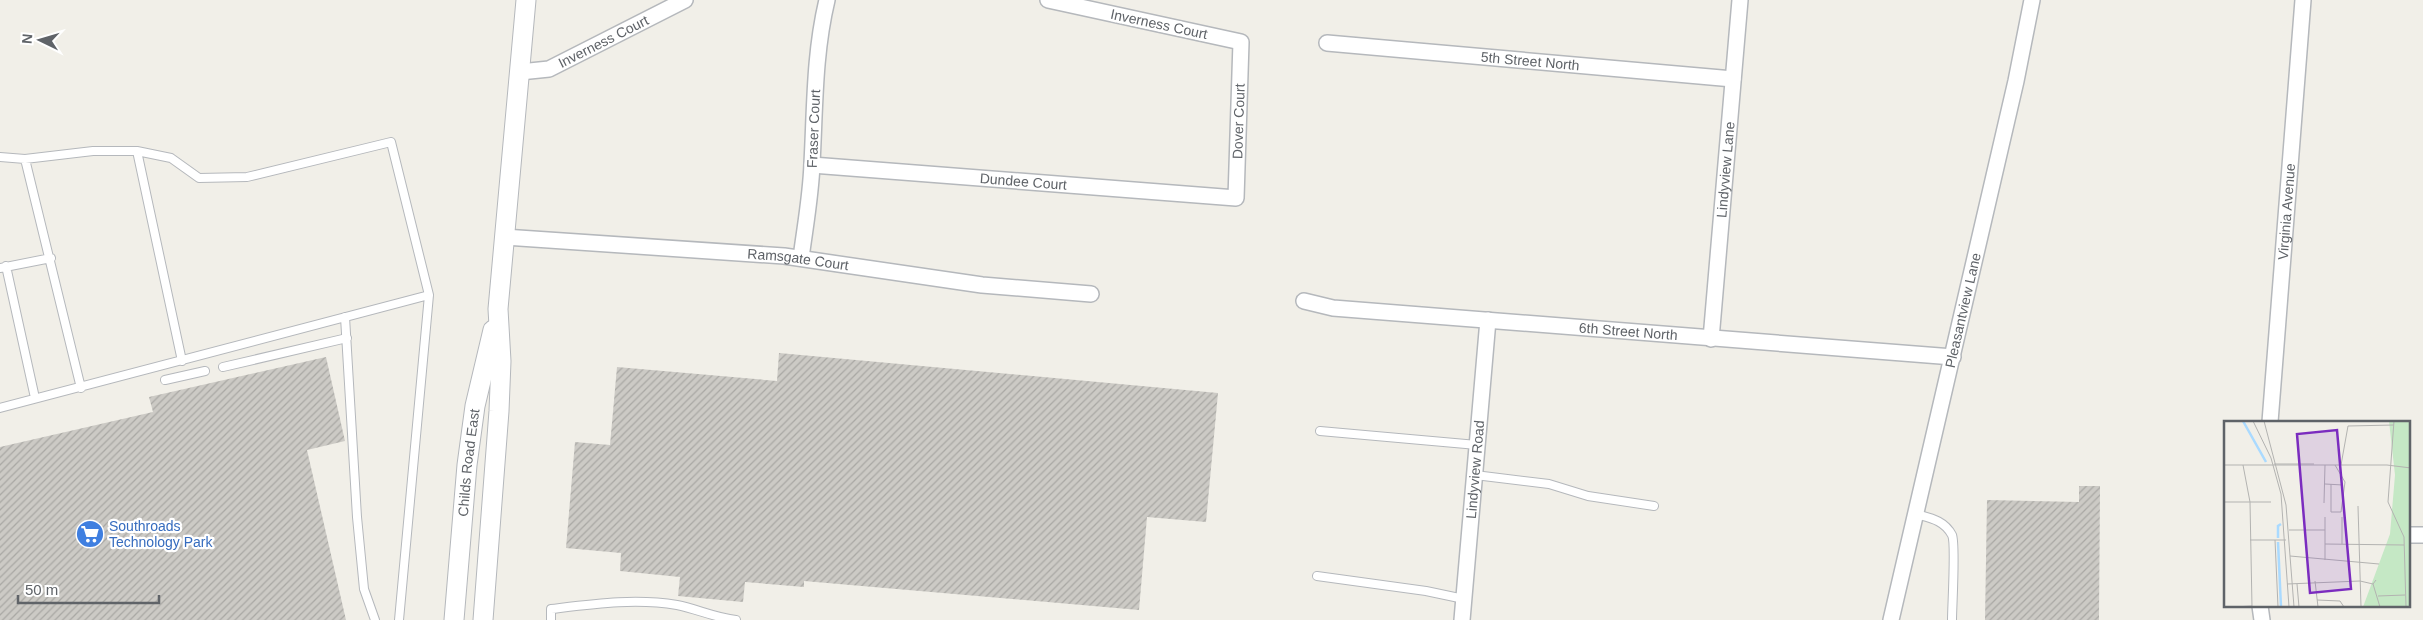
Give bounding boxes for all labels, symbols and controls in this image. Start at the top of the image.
street label: Inverness Court [1109,6,1209,42]
street label: Inverness Court [556,12,651,71]
north arrow [15,15,65,65]
text: N [19,33,35,45]
street label: 5th Street North [1480,49,1580,73]
street label: Dover Court [1229,83,1248,159]
street label: Fraser Court [804,89,823,168]
street label: Lindyview Lane [1713,121,1738,218]
street label: Virginia Avenue [2275,162,2298,261]
street label: Dundee Court [979,170,1068,193]
street label: Ramsgate Court [747,246,850,273]
street label: Pleasantview Lane [1942,251,1984,369]
street label: 6th Street North [1578,319,1678,343]
street label: Childs Road East [455,408,483,517]
street label: Lindyview Road [1463,420,1487,520]
inset map [2224,421,2410,608]
place label: Southroads Technology Park [109,518,214,550]
supermarket icon: Southroads Technology Park [75,519,105,549]
scale bar [18,572,159,604]
text: 50 m [25,581,58,598]

